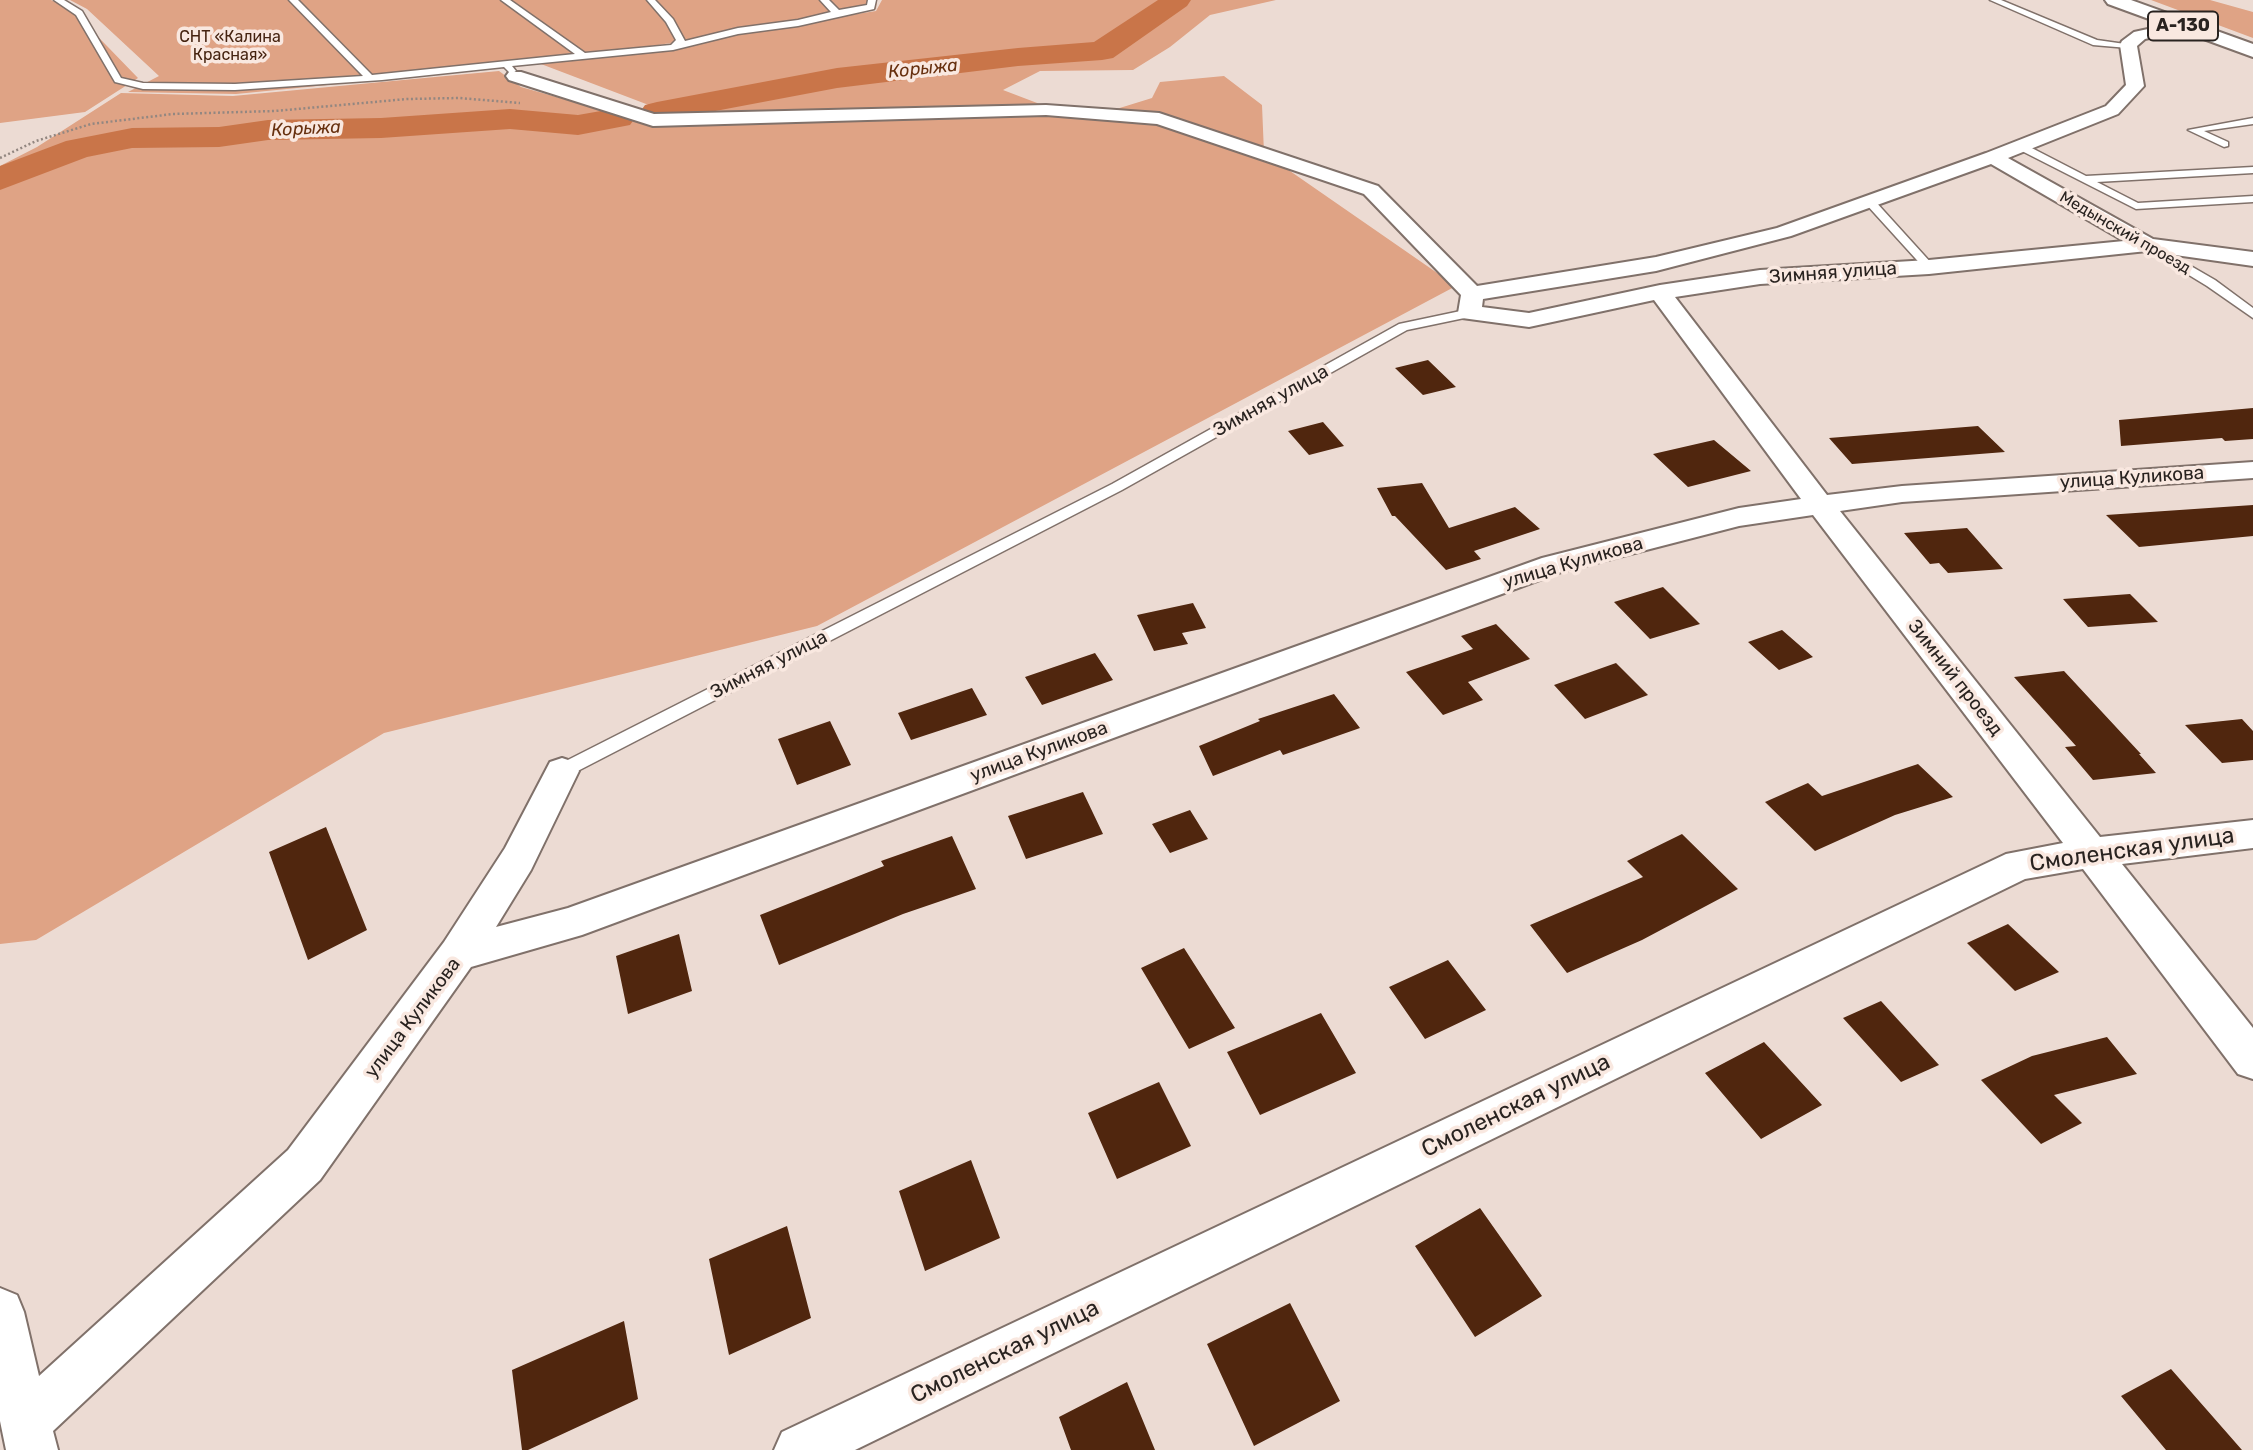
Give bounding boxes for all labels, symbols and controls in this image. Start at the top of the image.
road number: А-130 [2148,12,2218,41]
park label: СНТ «Калина Красная» [179,27,281,65]
water label: Корыжа [887,55,959,83]
water label: Корыжа [271,116,341,142]
street label: Медынский проезд [2056,188,2194,278]
street label: Зимняя улица [1768,257,1898,289]
street label: Зимняя улица [1210,360,1332,442]
street label: улица Куликова [2059,462,2205,494]
street label: улица Куликова [1500,532,1646,594]
street label: Зимний проезд [1903,615,2007,741]
street label: Зимняя улица [707,626,831,704]
street label: улица Куликова [967,717,1111,787]
street label: Смоленская улица [2028,822,2236,878]
street label: улица Куликова [360,953,466,1083]
street label: Смоленская улица [1417,1048,1615,1164]
street label: Смоленская улица [906,1294,1104,1410]

